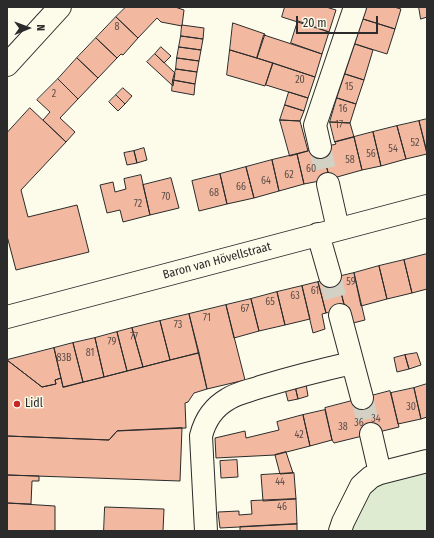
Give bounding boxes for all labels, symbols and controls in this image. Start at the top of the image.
north arrow [8,8,48,48]
scale bar [298,8,380,34]
text: 20 m [303,16,327,30]
house number: 8 [115,21,119,33]
text: N [34,24,47,31]
house number: 20 [295,74,305,86]
house number: 15 [345,81,353,93]
house number: 2 [52,88,56,100]
house number: 16 [339,103,347,115]
house number: 17 [335,119,343,131]
house number: 52 [411,137,419,149]
house number: 54 [388,143,398,155]
house number: 56 [366,148,376,160]
house number: 58 [345,154,355,166]
house number: 60 [306,163,316,175]
house number: 62 [284,169,294,181]
house number: 64 [261,175,271,187]
house number: 66 [236,181,246,193]
house number: 68 [209,187,219,199]
house number: 70 [161,191,171,203]
house number: 72 [134,198,142,210]
street label: Baron van Hövellstraat [161,240,273,282]
house number: 59 [346,276,356,288]
house number: 61 [311,285,319,297]
house number: 63 [290,290,300,302]
house number: 65 [265,296,275,308]
house number: 67 [241,303,249,315]
house number: 71 [203,312,211,324]
house number: 73 [174,319,182,331]
house number: 77 [130,331,138,343]
house number: 79 [108,336,116,348]
house number: 81 [86,347,94,359]
house number: 83B [57,352,71,364]
place label: Lidl [25,397,43,411]
marker: Lidl [12,399,22,409]
house number: 30 [406,401,416,413]
house number: 34 [371,413,381,425]
house number: 36 [354,417,364,429]
house number: 38 [338,421,348,433]
house number: 42 [294,429,304,441]
house number: 44 [275,476,285,488]
house number: 46 [277,501,287,513]

